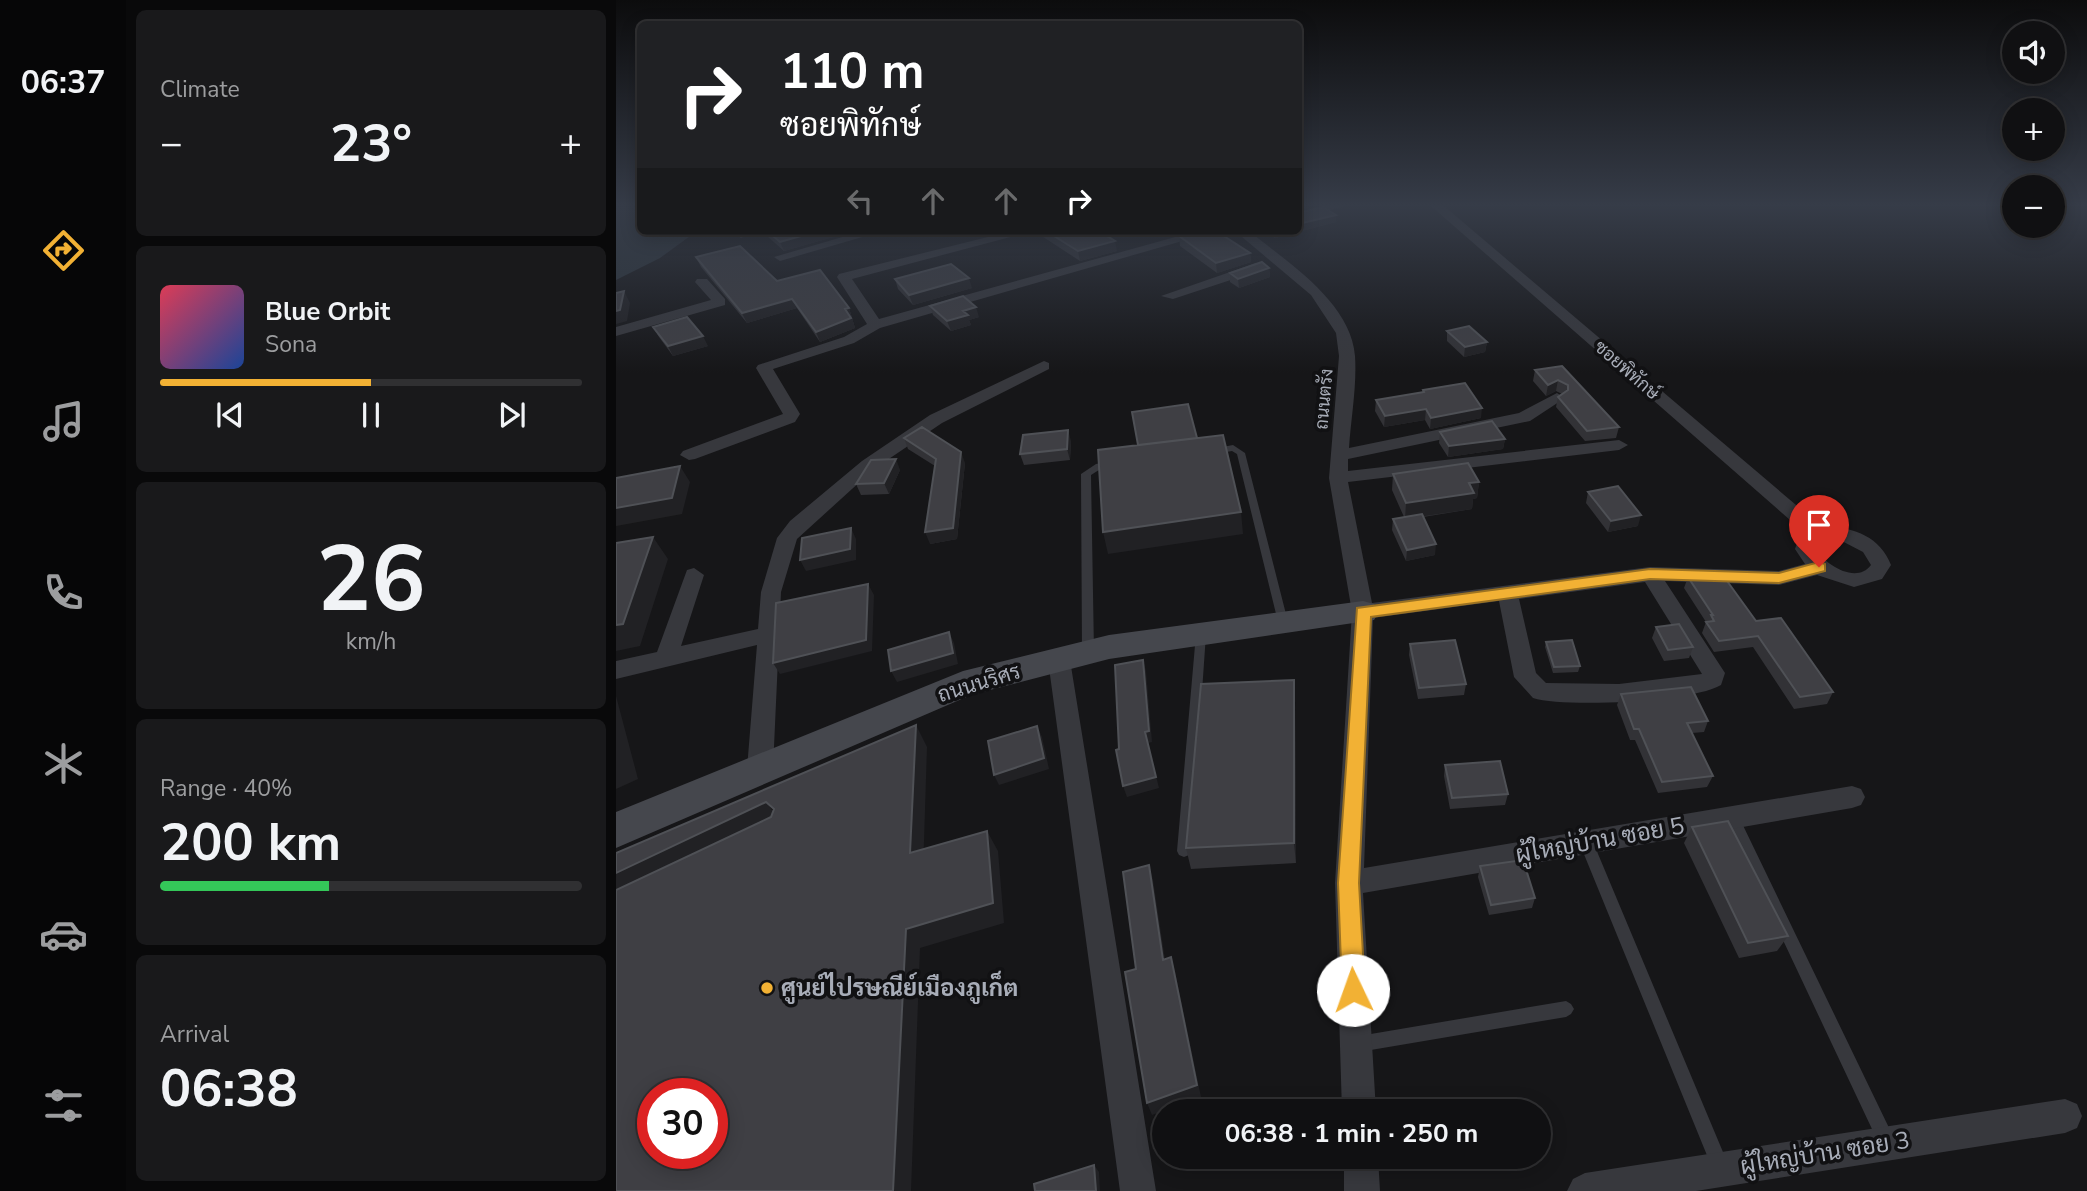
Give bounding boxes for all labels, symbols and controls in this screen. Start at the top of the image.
map controls [2002,21,2065,238]
button: sound [2002,21,2065,84]
text: 110 m [780,38,924,105]
icon: right [665,49,756,140]
text: 06:37 [21,61,105,104]
text: Climate [160,74,240,105]
button: + [2002,98,2065,161]
text: ซอยพิทักษ์ [780,104,921,147]
text: 23° [330,108,412,179]
text: − [160,118,183,169]
text: + [559,118,582,169]
button: − [2002,175,2065,238]
icon: left [841,182,879,220]
icon: ahead [914,182,952,220]
icon: ahead [987,182,1025,220]
icon: right [1060,182,1098,220]
icon: directions [39,226,88,275]
text: Blue Orbit [265,294,390,329]
text: Sona [265,329,317,360]
street label: ซอยพิทักษ์ [1589,334,1666,406]
street label: ถนนตรัง [1309,367,1339,431]
icon: previous [211,396,249,434]
icon: pause [352,396,390,434]
icon: next [493,396,531,434]
icon: music [39,397,88,446]
pin [1789,495,1849,567]
icon: arrive [1800,506,1838,544]
text: 26 [316,518,426,642]
icon: phone [39,568,88,617]
text: km/h [346,626,396,657]
street label: ถนนนริศร [934,657,1024,709]
icon: climate [39,739,88,788]
text: Range · 40% [160,773,292,804]
text: 200 km [160,807,341,878]
street label: ผู้ใหญ่บ้าน ซอย 5 [1513,809,1687,872]
icon: car [39,910,88,959]
position arrow [1316,953,1390,1027]
place label: ศูนย์ไปรษณีย์เมืองภูเก็ต [781,970,1018,1004]
marker: ศูนย์ไปรษณีย์เมืองภูเก็ต [759,980,775,996]
text: Arrival [160,1019,229,1050]
text: 06:38 [160,1053,298,1124]
speed limit sign: 30 [637,1078,728,1169]
icon: filters [39,1081,88,1130]
text: 06:38 · 1 min · 250 m [1225,1116,1478,1151]
street label: ผู้ใหญ่บ้าน ซอย 3 [1738,1124,1912,1183]

